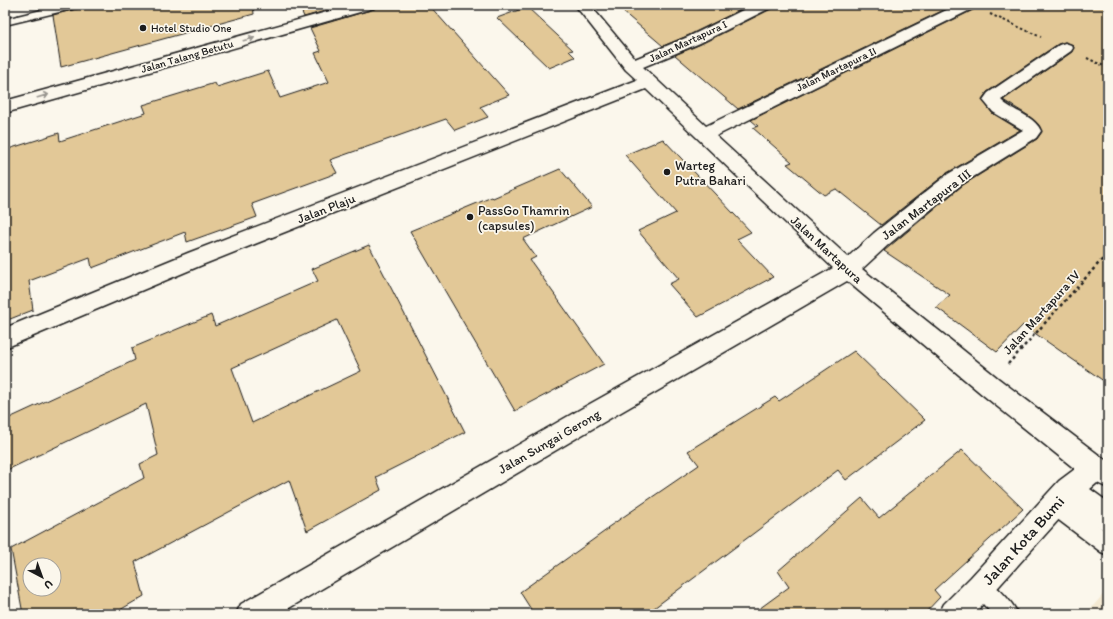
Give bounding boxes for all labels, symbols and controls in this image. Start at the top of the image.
street label: Jalan Martapura I [647,18,729,65]
place label: Hotel Studio One [151,22,232,35]
marker: Hotel Studio One [138,23,148,33]
one-way arrow [242,34,255,42]
street label: Jalan Talang Betutu [139,37,235,76]
street label: Jalan Martapura II [794,44,879,94]
one-way arrow [36,92,49,99]
place label: Warteg Putra Bahari [675,158,746,188]
street label: Jalan Martapura III [879,166,974,243]
marker: Warteg Putra Bahari [662,167,672,177]
street label: Jalan Plaju [295,191,357,226]
place label: PassGo Thamrin (capsules) [478,203,570,233]
marker: PassGo Thamrin (capsules) [465,212,475,222]
street label: Jalan Martapura [788,212,866,286]
street label: Jalan Martapura IV [1000,267,1083,357]
street label: Jalan Sungai Gerong [496,406,603,477]
street label: Jalan Kota Bumi [978,492,1068,589]
north arrow [22,557,62,597]
text: U [41,577,55,591]

